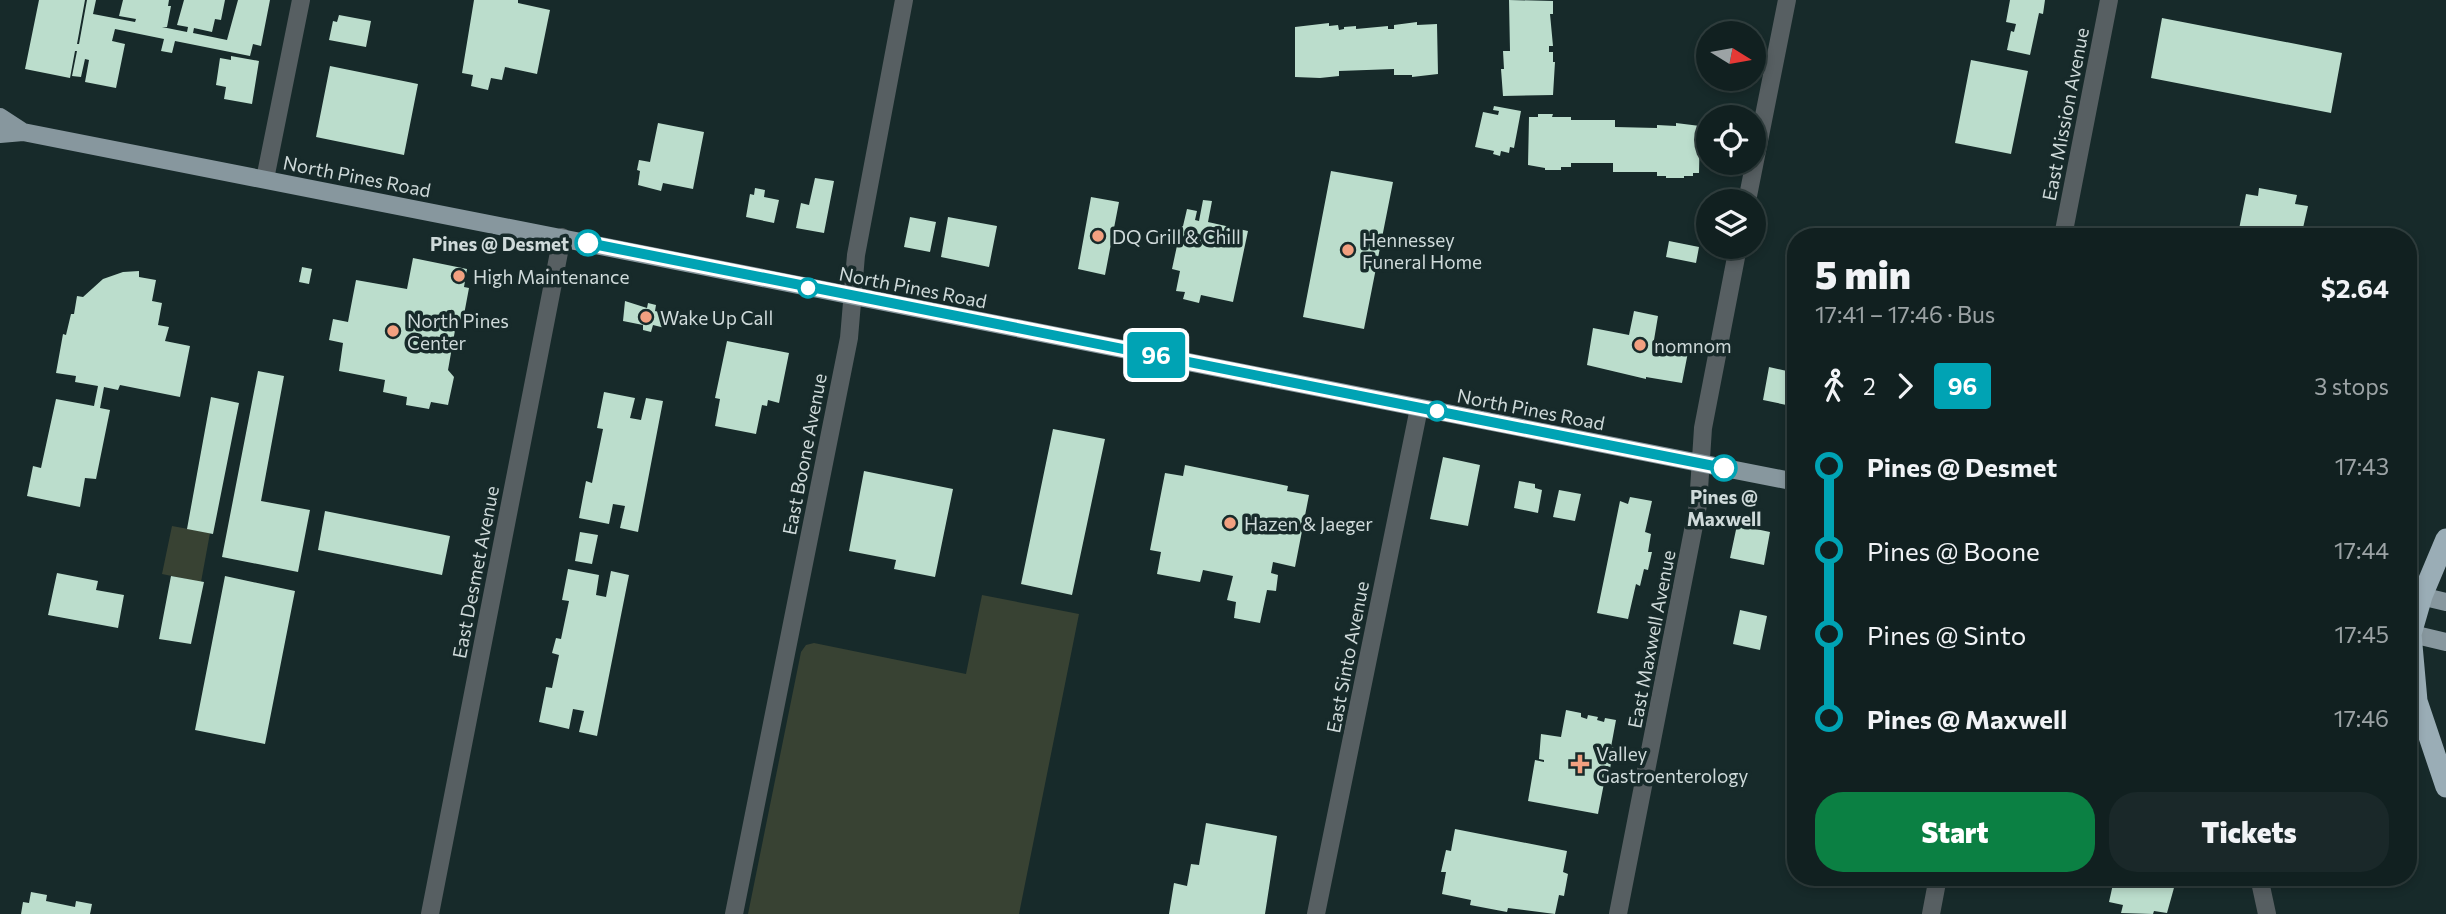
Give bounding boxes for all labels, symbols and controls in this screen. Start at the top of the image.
north arrow [1696,21,1766,91]
map controls [1696,21,1766,259]
street label: East Mission Avenue [2037,26,2093,202]
button: locate [1696,105,1766,175]
street label: North Pines Road [281,150,433,202]
button: layers [1696,189,1766,259]
place label: DQ Grill & Chill [1112,225,1241,248]
marker: DQ Grill & Chill [1090,228,1106,244]
place label: Hennessey Funeral Home [1362,228,1482,273]
marker: Pines @ Desmet [575,230,601,256]
place label: Pines @ Desmet [430,232,569,255]
marker: Hennessey Funeral Home [1340,242,1356,258]
text: 5 min [1815,250,1911,297]
street label: North Pines Road [837,261,989,313]
place label: High Maintenance [473,265,629,288]
marker: High Maintenance [451,268,467,284]
text: $2.64 [2321,272,2389,303]
unlabelled marker [798,278,818,298]
text: 17:41 – 17:46 · Bus [1815,300,1995,328]
place label: Wake Up Call [660,306,773,329]
place label: North Pines Center [407,309,509,354]
marker: Wake Up Call [638,309,654,325]
marker: North Pines Center [385,323,401,339]
line badge: 96 [1124,332,1188,378]
place label: nomnom [1654,334,1732,357]
marker: nomnom [1632,337,1648,353]
text: 96 [1141,340,1171,369]
icon: walk [1815,367,1853,405]
icon: forward [1886,367,1924,405]
street label: East Boone Avenue [777,371,831,537]
text: 96 [1948,371,1977,400]
text: 2 [1863,372,1876,400]
text: 3 stops [2314,372,2389,400]
street label: North Pines Road [1455,383,1607,435]
unlabelled marker [1427,401,1447,421]
text: Pines @ Desmet [1867,451,2057,482]
text: 17:43 [2335,452,2389,480]
marker: Pines @ Maxwell [1711,455,1737,481]
street label: East Desmet Avenue [447,484,503,660]
place label: Pines @ Maxwell [1687,485,1761,530]
place label: Hazen & Jaeger [1244,512,1373,535]
marker: Hazen & Jaeger [1222,515,1238,531]
text: Pines @ Boone [1867,535,2040,566]
text: 17:44 [2334,536,2389,564]
street label: East Maxwell Avenue [1622,548,1680,730]
street label: East Sinto Avenue [1321,579,1373,735]
text: Pines @ Sinto [1867,619,2026,650]
text: 17:45 [2335,620,2389,648]
text: Pines @ Maxwell [1867,703,2067,734]
text: 17:46 [2334,704,2389,732]
place label: Valley Gastroenterology [1596,742,1749,787]
marker: Valley Gastroenterology [1570,754,1590,774]
button: Start [1815,792,2095,872]
button: Tickets [2109,792,2389,872]

